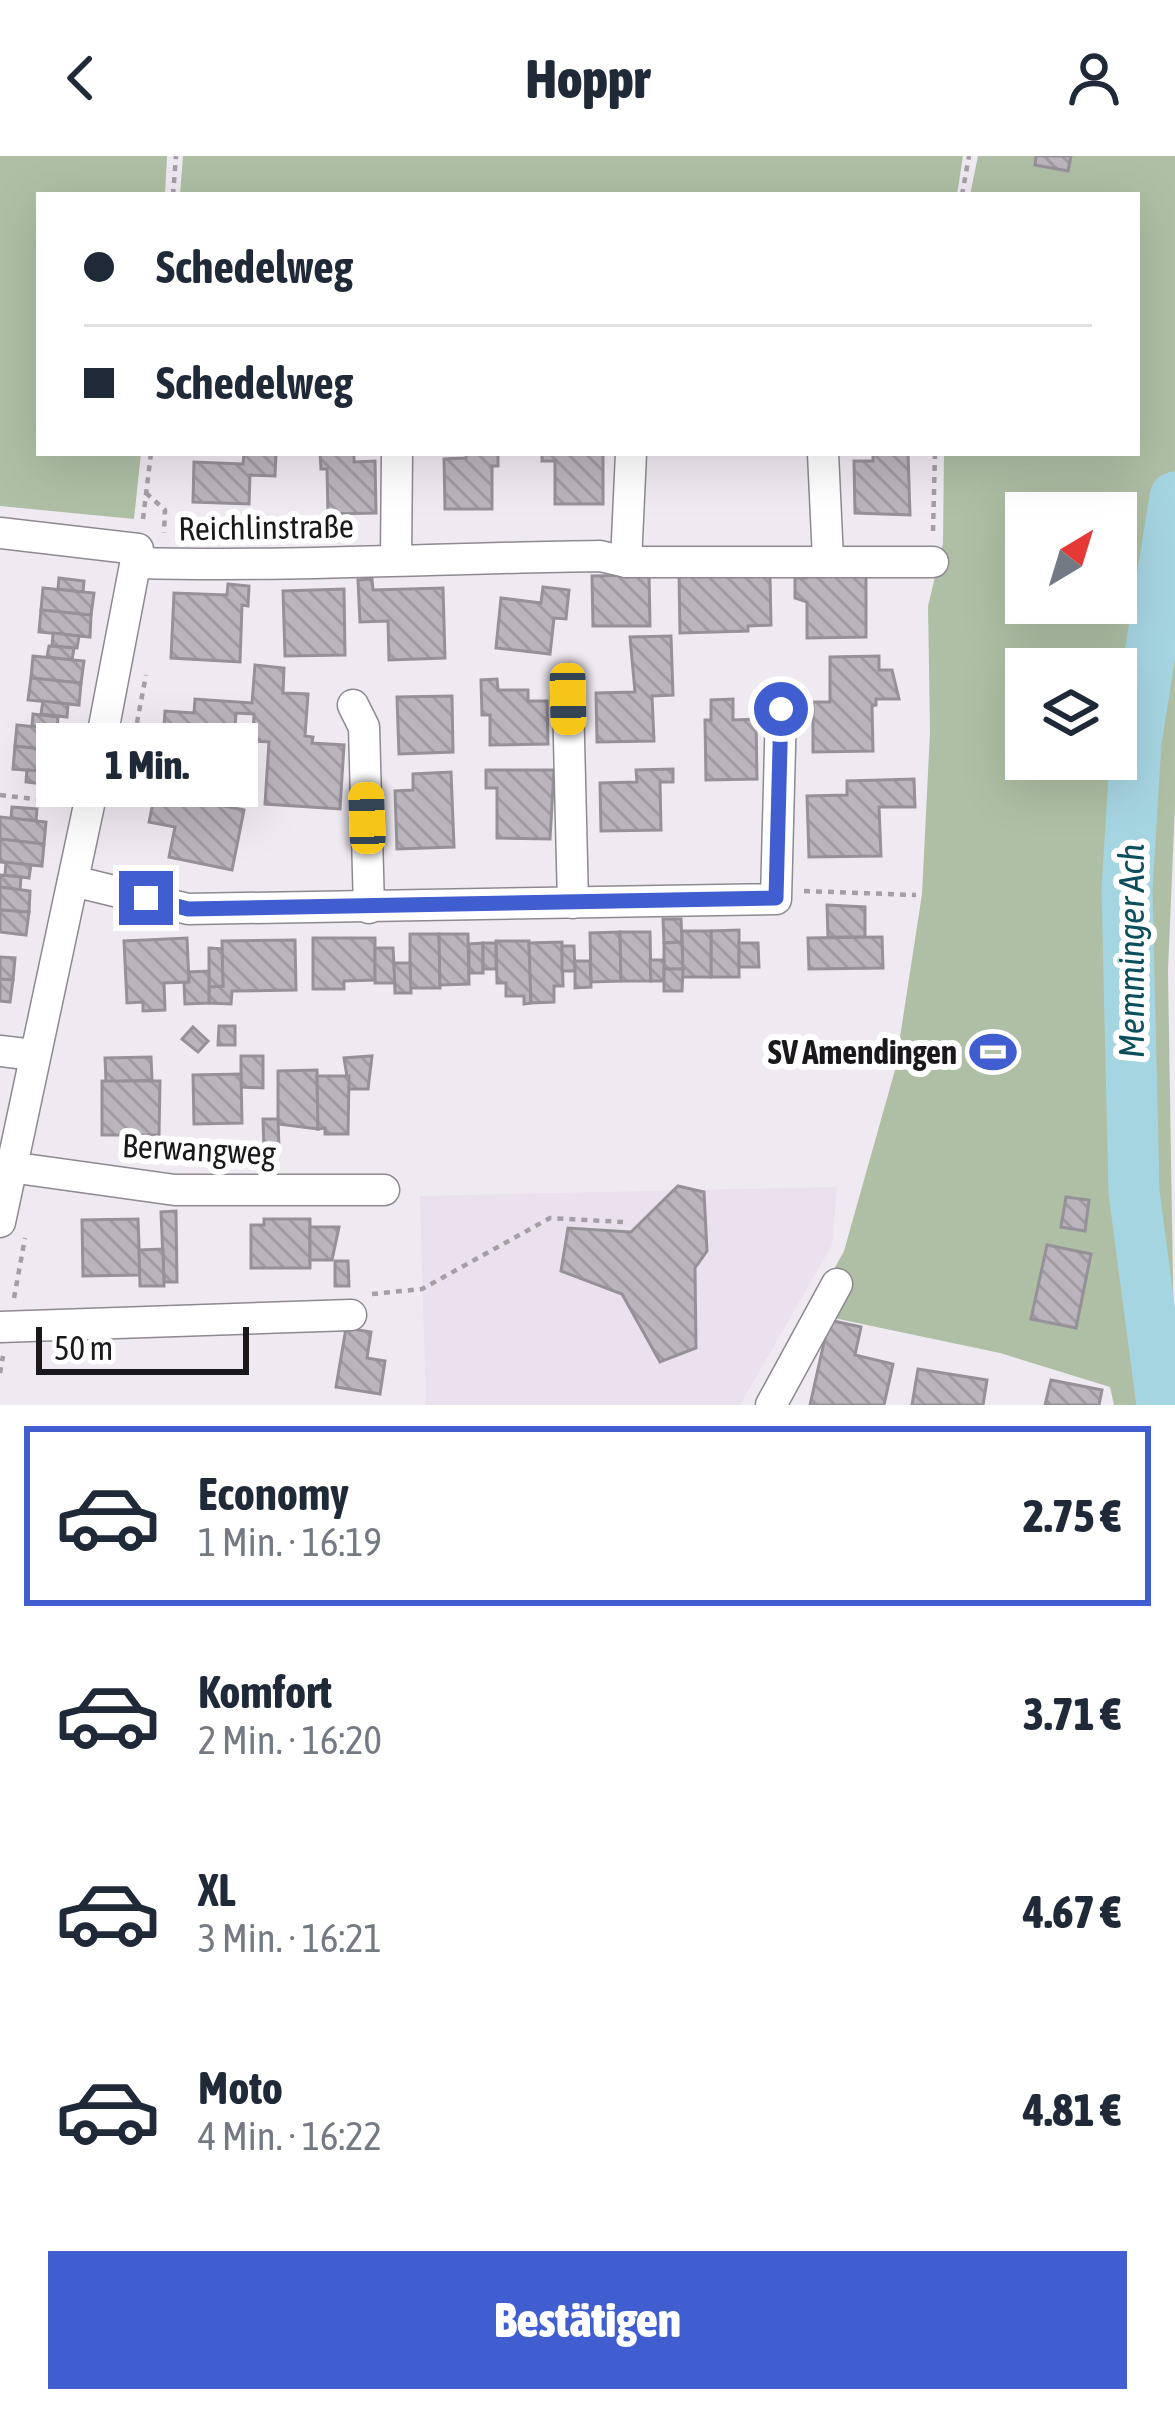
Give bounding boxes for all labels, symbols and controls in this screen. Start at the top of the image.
icon: back [48,45,114,111]
icon: person [1061,45,1127,111]
text: Hoppr [526,48,649,109]
text: Schedelweg [156,241,353,293]
text: Schedelweg [156,357,353,409]
north arrow [1005,492,1137,624]
map controls [1005,492,1137,780]
street label: Reichlinstraße [178,506,354,548]
button: layers [1005,648,1137,780]
car [549,663,587,735]
route start [754,682,808,736]
callout: 1 Min. [35,724,257,808]
text: 1 Min. [105,743,189,787]
car [348,781,386,855]
water label: Memminger Ach [1110,844,1152,1058]
route end [119,871,173,925]
sports icon: SV Amendingen [968,1027,1018,1077]
place label: SV Amendingen [768,1033,957,1071]
street label: Berwangweg [121,1126,278,1172]
scale bar [36,1321,249,1374]
text: 50 m [54,1329,113,1367]
icon: car [54,1462,162,1570]
text: Economy [198,1468,349,1520]
text: 2.75 € [1023,1490,1121,1542]
text: 1 Min. · 16:19 [198,1520,382,1564]
icon: car [54,1660,162,1768]
text: Komfort [198,1666,332,1718]
text: 3.71 € [1023,1688,1121,1740]
text: 2 Min. · 16:20 [198,1718,382,1762]
icon: car [54,1858,162,1966]
text: XL [198,1864,236,1916]
text: 4.67 € [1023,1886,1121,1938]
text: 3 Min. · 16:21 [198,1916,382,1960]
icon: car [54,2056,162,2164]
text: Moto [198,2062,283,2114]
text: 4.81 € [1023,2084,1121,2136]
text: 4 Min. · 16:22 [198,2114,382,2158]
button: Bestätigen [48,2251,1127,2389]

